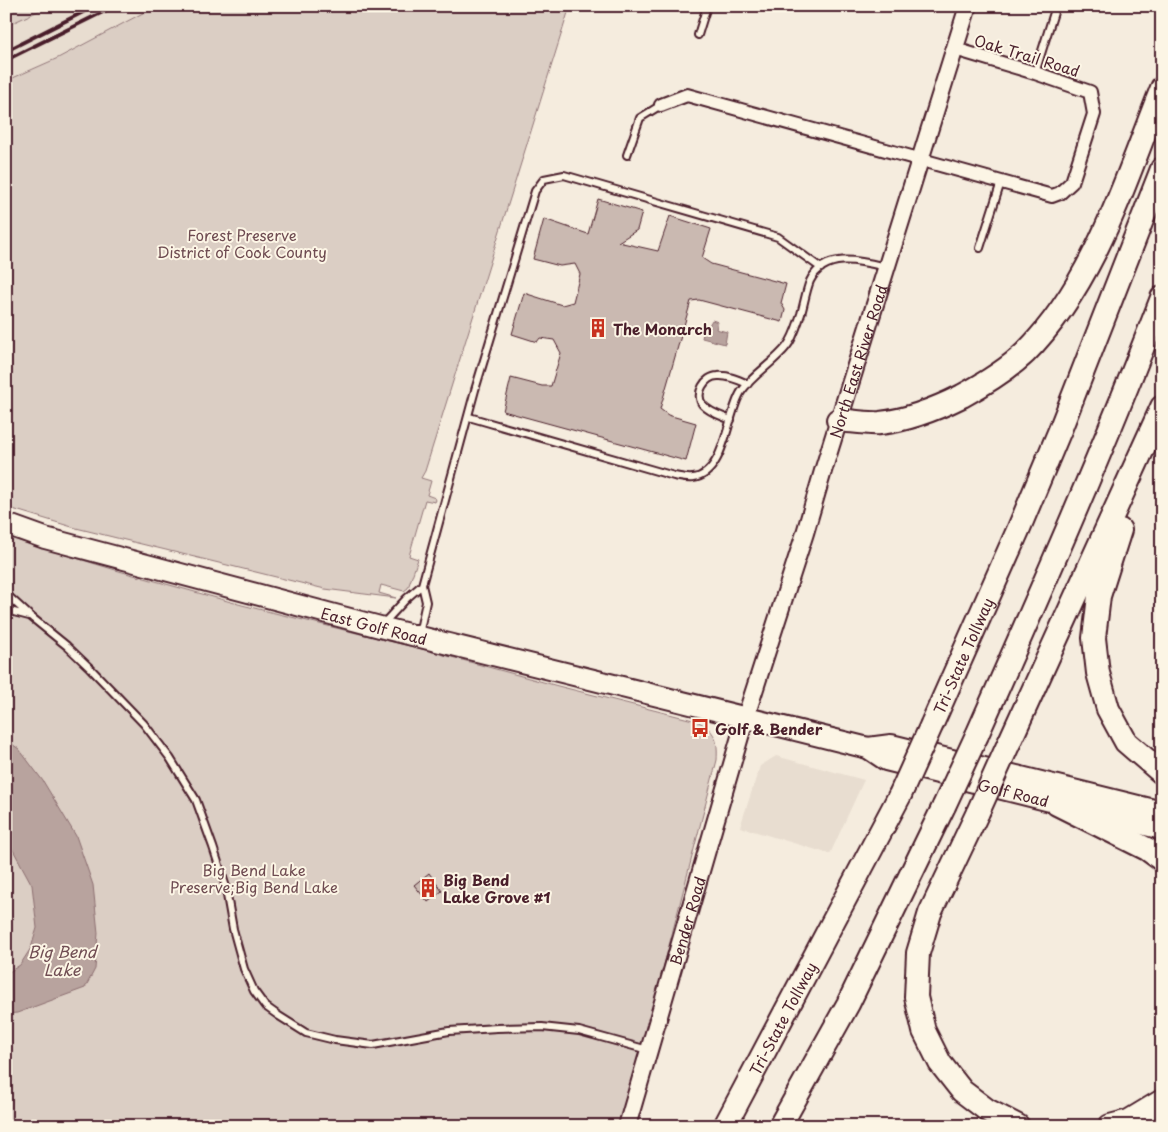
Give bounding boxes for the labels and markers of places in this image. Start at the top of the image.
building icon: The Monarch [587,317,609,339]
place label: The Monarch [613,317,712,340]
bus stop icon: Golf & Bender [689,717,711,739]
place label: Golf & Bender [715,717,823,740]
place label: Big Bend Lake Grove #1 [443,868,550,908]
building icon: Big Bend Lake Grove #1 [417,877,439,899]

